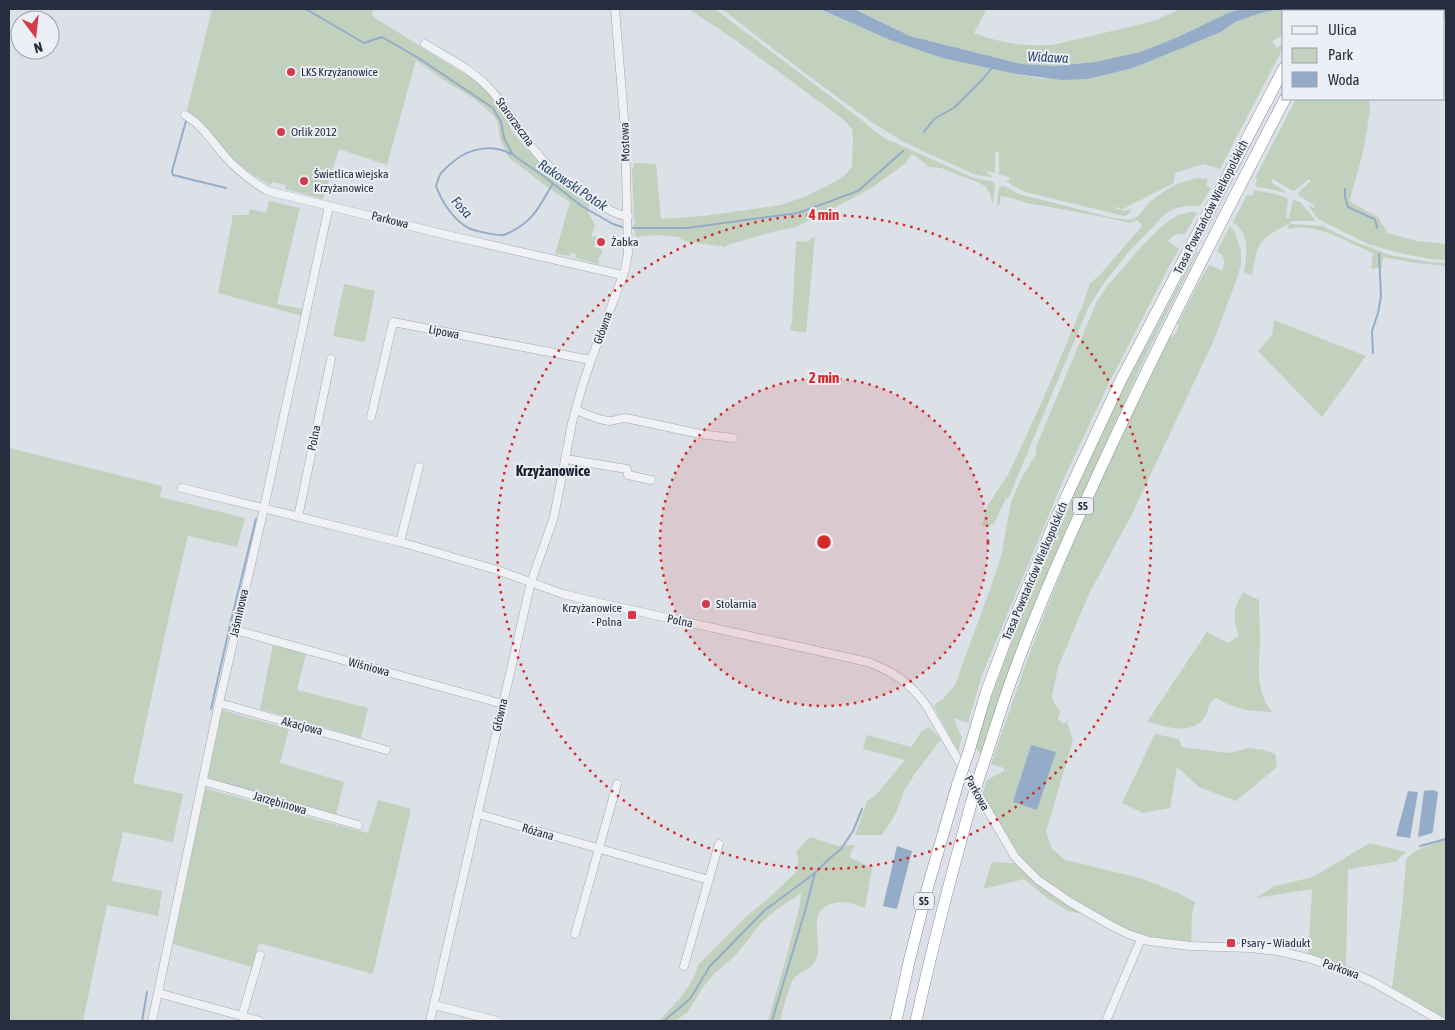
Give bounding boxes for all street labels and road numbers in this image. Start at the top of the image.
street label: Starorzeczna [493,95,537,149]
street label: Mostowa [617,122,633,162]
street label: Trasa Powstańców Wielkopolskich [1171,138,1251,276]
street label: Parkowa [370,209,410,231]
street label: Główna [591,310,615,346]
street label: Lipowa [427,322,461,342]
street label: Polna [304,424,324,452]
road number: S5 [1073,498,1093,514]
street label: Trasa Powstańców Wielkopolskich [1000,500,1070,642]
street label: Jaśminowa [227,588,251,638]
street label: Polna [666,611,694,631]
street label: Wiśniowa [347,655,391,679]
street label: Główna [489,697,511,733]
street label: Akacjowa [280,714,324,738]
street label: Parkowa [962,773,992,813]
street label: Jarzębinowa [252,789,308,817]
street label: Różana [520,821,556,843]
road number: S5 [914,892,934,909]
street label: Parkowa [1321,956,1361,982]

